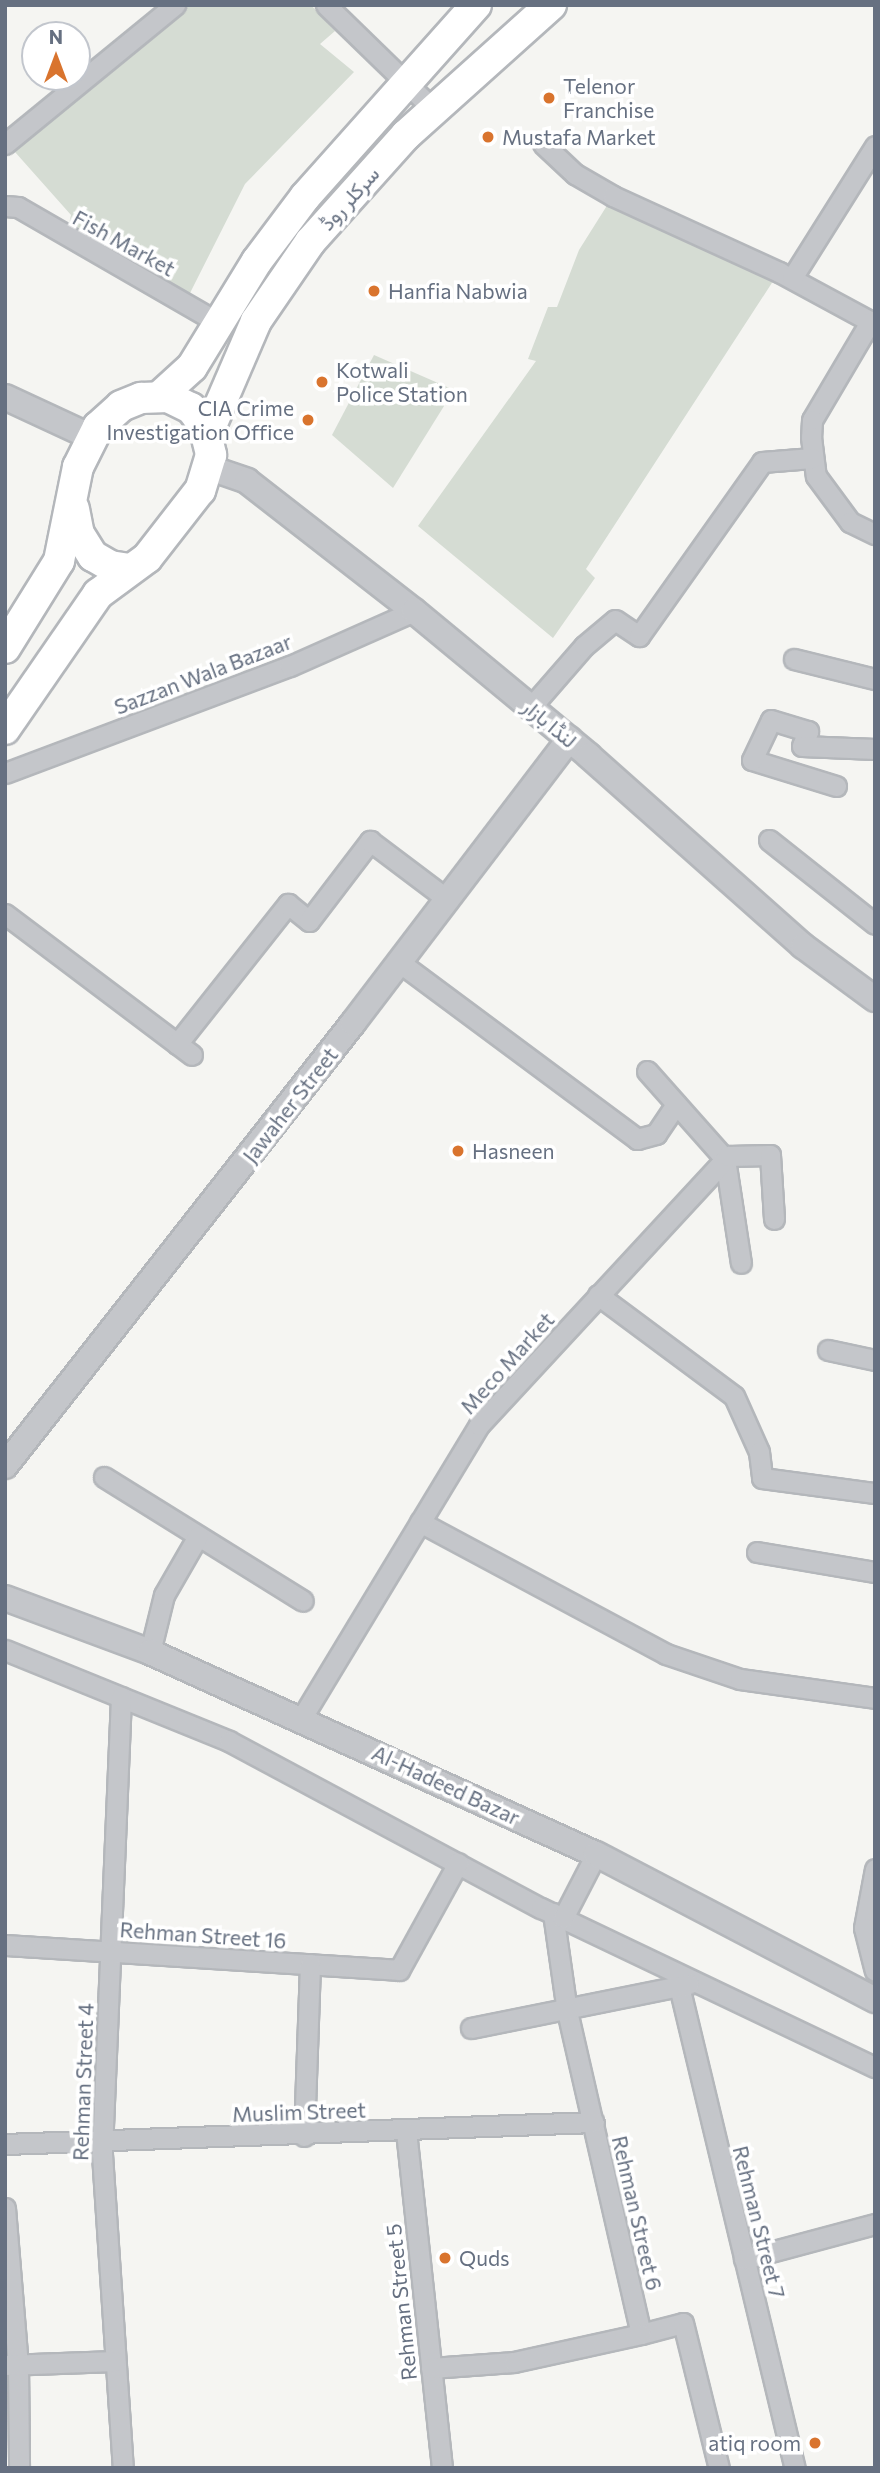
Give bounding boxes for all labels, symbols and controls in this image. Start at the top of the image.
north arrow [21,21,91,91]
text: N [49,25,63,48]
place label: Telenor Franchise [563,73,654,123]
marker: Telenor Franchise [541,90,557,106]
place label: Mustafa Market [502,124,656,150]
marker: Mustafa Market [480,129,496,145]
street label: سرکلر روڈ [314,161,384,235]
street label: Fish Market [69,205,179,281]
place label: Hanfia Nabwia [388,278,528,304]
marker: Hanfia Nabwia [366,283,382,299]
place label: Kotwali Police Station [336,357,468,407]
marker: Kotwali Police Station [314,374,330,390]
place label: CIA Crime Investigation Office [106,395,294,445]
marker: CIA Crime Investigation Office [300,412,316,428]
street label: Sazzan Wala Bazaar [111,629,295,719]
street label: لنڈا بازار [518,693,582,753]
street label: Jawaher Street [237,1042,343,1168]
place label: Hasneen [472,1138,554,1164]
marker: Hasneen [450,1143,466,1159]
street label: Meco Market [455,1307,559,1419]
street label: Al-Hadeed Bazar [368,1740,524,1830]
street label: Rehman Street 16 [119,1917,287,1953]
street label: Rehman Street 4 [68,2003,98,2161]
street label: Muslim Street [232,2097,366,2127]
street label: Rehman Street 6 [607,2133,667,2293]
street label: Rehman Street 7 [728,2143,790,2301]
street label: Rehman Street 5 [380,2222,422,2382]
place label: Quds [459,2245,510,2271]
marker: Quds [437,2250,453,2266]
place label: atiq room [708,2430,801,2456]
marker: atiq room [807,2435,823,2451]

